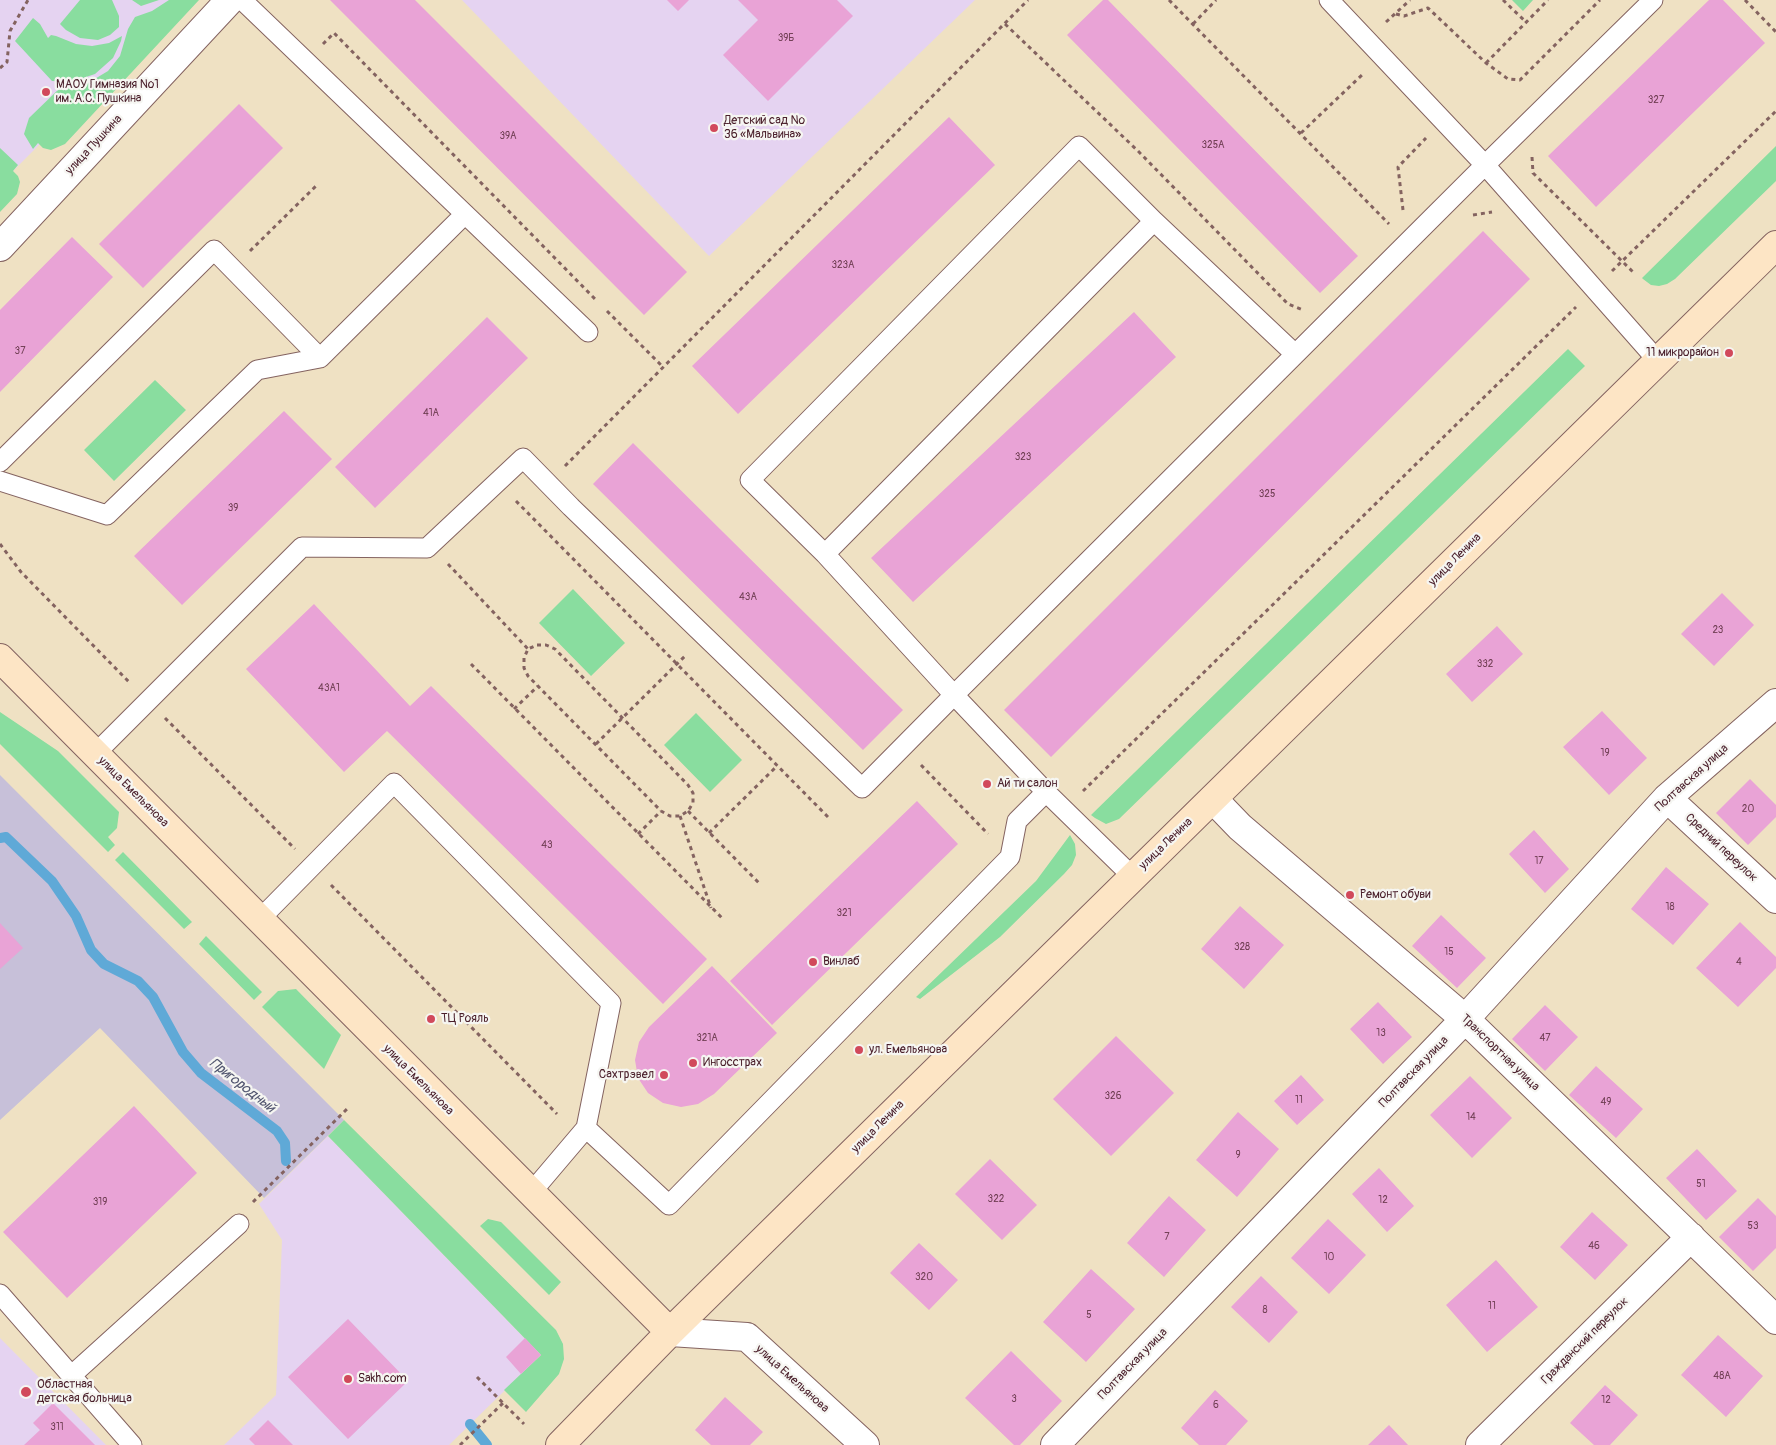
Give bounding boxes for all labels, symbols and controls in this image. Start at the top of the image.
house number: 39Б [778,32,794,44]
place label: МАОУ Гимназия №1 им. А.С. Пушкина [56,78,159,106]
marker: МАОУ Гимназия №1 им. А.С. Пушкина [40,86,52,98]
house number: 327 [1648,94,1664,106]
street label: улица Пушкина [63,112,125,178]
place label: Детский сад № 36 «Мальвина» [724,114,805,142]
marker: Детский сад № 36 «Мальвина» [708,122,720,134]
house number: 39А [499,130,517,142]
house number: 325А [1201,139,1225,151]
house number: 323А [832,259,854,271]
house number: 37 [15,345,25,357]
place label: 11 микрорайон [1646,346,1719,360]
marker: 11 микрорайон [1723,347,1735,359]
house number: 41А [423,407,439,419]
house number: 323 [1015,451,1031,463]
house number: 325 [1259,488,1275,500]
house number: 39 [228,502,238,514]
street label: улица Ленина [1426,531,1484,589]
house number: 43А [739,591,757,603]
house number: 23 [1713,624,1723,636]
house number: 332 [1477,658,1493,670]
house number: 43А1 [318,682,340,694]
street label: Полтавская улица [1652,741,1732,815]
house number: 19 [1600,747,1610,759]
street label: улица Емельянова [95,754,171,830]
place label: Ай ти салон [997,777,1058,791]
marker: Ай ти салон [981,778,993,790]
house number: 20 [1742,803,1754,815]
street label: Средний переулок [1682,811,1760,885]
street label: улица Ленина [1136,815,1196,873]
house number: 43 [541,839,553,851]
house number: 17 [1534,855,1544,867]
place label: Ремонт обуви [1360,888,1431,902]
marker: Ремонт обуви [1344,889,1356,901]
house number: 18 [1666,901,1674,913]
house number: 321 [836,907,852,919]
house number: 328 [1234,941,1250,953]
house number: 15 [1444,946,1454,958]
place label: Винлаб [823,955,860,969]
marker: Винлаб [807,956,819,968]
house number: 4 [1736,956,1742,968]
place label: ТЦ Рояль [441,1012,489,1026]
street label: Транспортная улица [1458,1012,1542,1094]
marker: ТЦ Рояль [425,1013,437,1025]
house number: 13 [1376,1027,1386,1039]
house number: 321А [696,1032,718,1044]
house number: 47 [1539,1032,1551,1044]
street label: Полтавская улица [1376,1033,1452,1111]
street label: улица Емельянова [380,1042,456,1118]
place label: ул. Емельянова [869,1043,947,1057]
marker: ул. Емельянова [853,1044,865,1056]
water label: Пригородный [206,1055,278,1117]
place label: Ингосстрах [703,1056,762,1070]
marker: Ингосстрах [687,1057,699,1069]
place label: Сахтрэвел [599,1068,654,1082]
marker: Сахтрэвел [658,1069,670,1081]
house number: 326 [1105,1090,1121,1102]
house number: 11 [1295,1094,1303,1106]
house number: 49 [1601,1096,1611,1108]
street label: улица Ленина [849,1098,907,1156]
house number: 14 [1466,1111,1476,1123]
house number: 9 [1235,1149,1241,1161]
house number: 51 [1696,1178,1706,1190]
house number: 322 [988,1193,1004,1205]
house number: 12 [1378,1194,1388,1206]
house number: 319 [93,1196,107,1208]
house number: 53 [1748,1220,1758,1232]
house number: 7 [1164,1231,1170,1243]
house number: 46 [1588,1240,1600,1252]
house number: 10 [1324,1251,1334,1263]
house number: 320 [915,1271,933,1283]
street label: Гражданский переулок [1539,1295,1631,1387]
house number: 11 [1488,1300,1496,1312]
house number: 8 [1262,1304,1268,1316]
house number: 5 [1086,1309,1092,1321]
street label: Полтавская улица [1095,1325,1171,1403]
street label: улица Емельянова [752,1342,832,1416]
house number: 48А [1713,1370,1731,1382]
place label: Sakh.com [358,1372,407,1386]
marker: Sakh.com [342,1373,354,1385]
place label: Областная детская больница [37,1378,132,1406]
marker: Областная детская больница [19,1385,33,1399]
house number: 3 [1011,1393,1017,1405]
house number: 12 [1601,1394,1611,1406]
house number: 6 [1213,1399,1219,1411]
house number: 311 [50,1421,64,1433]

